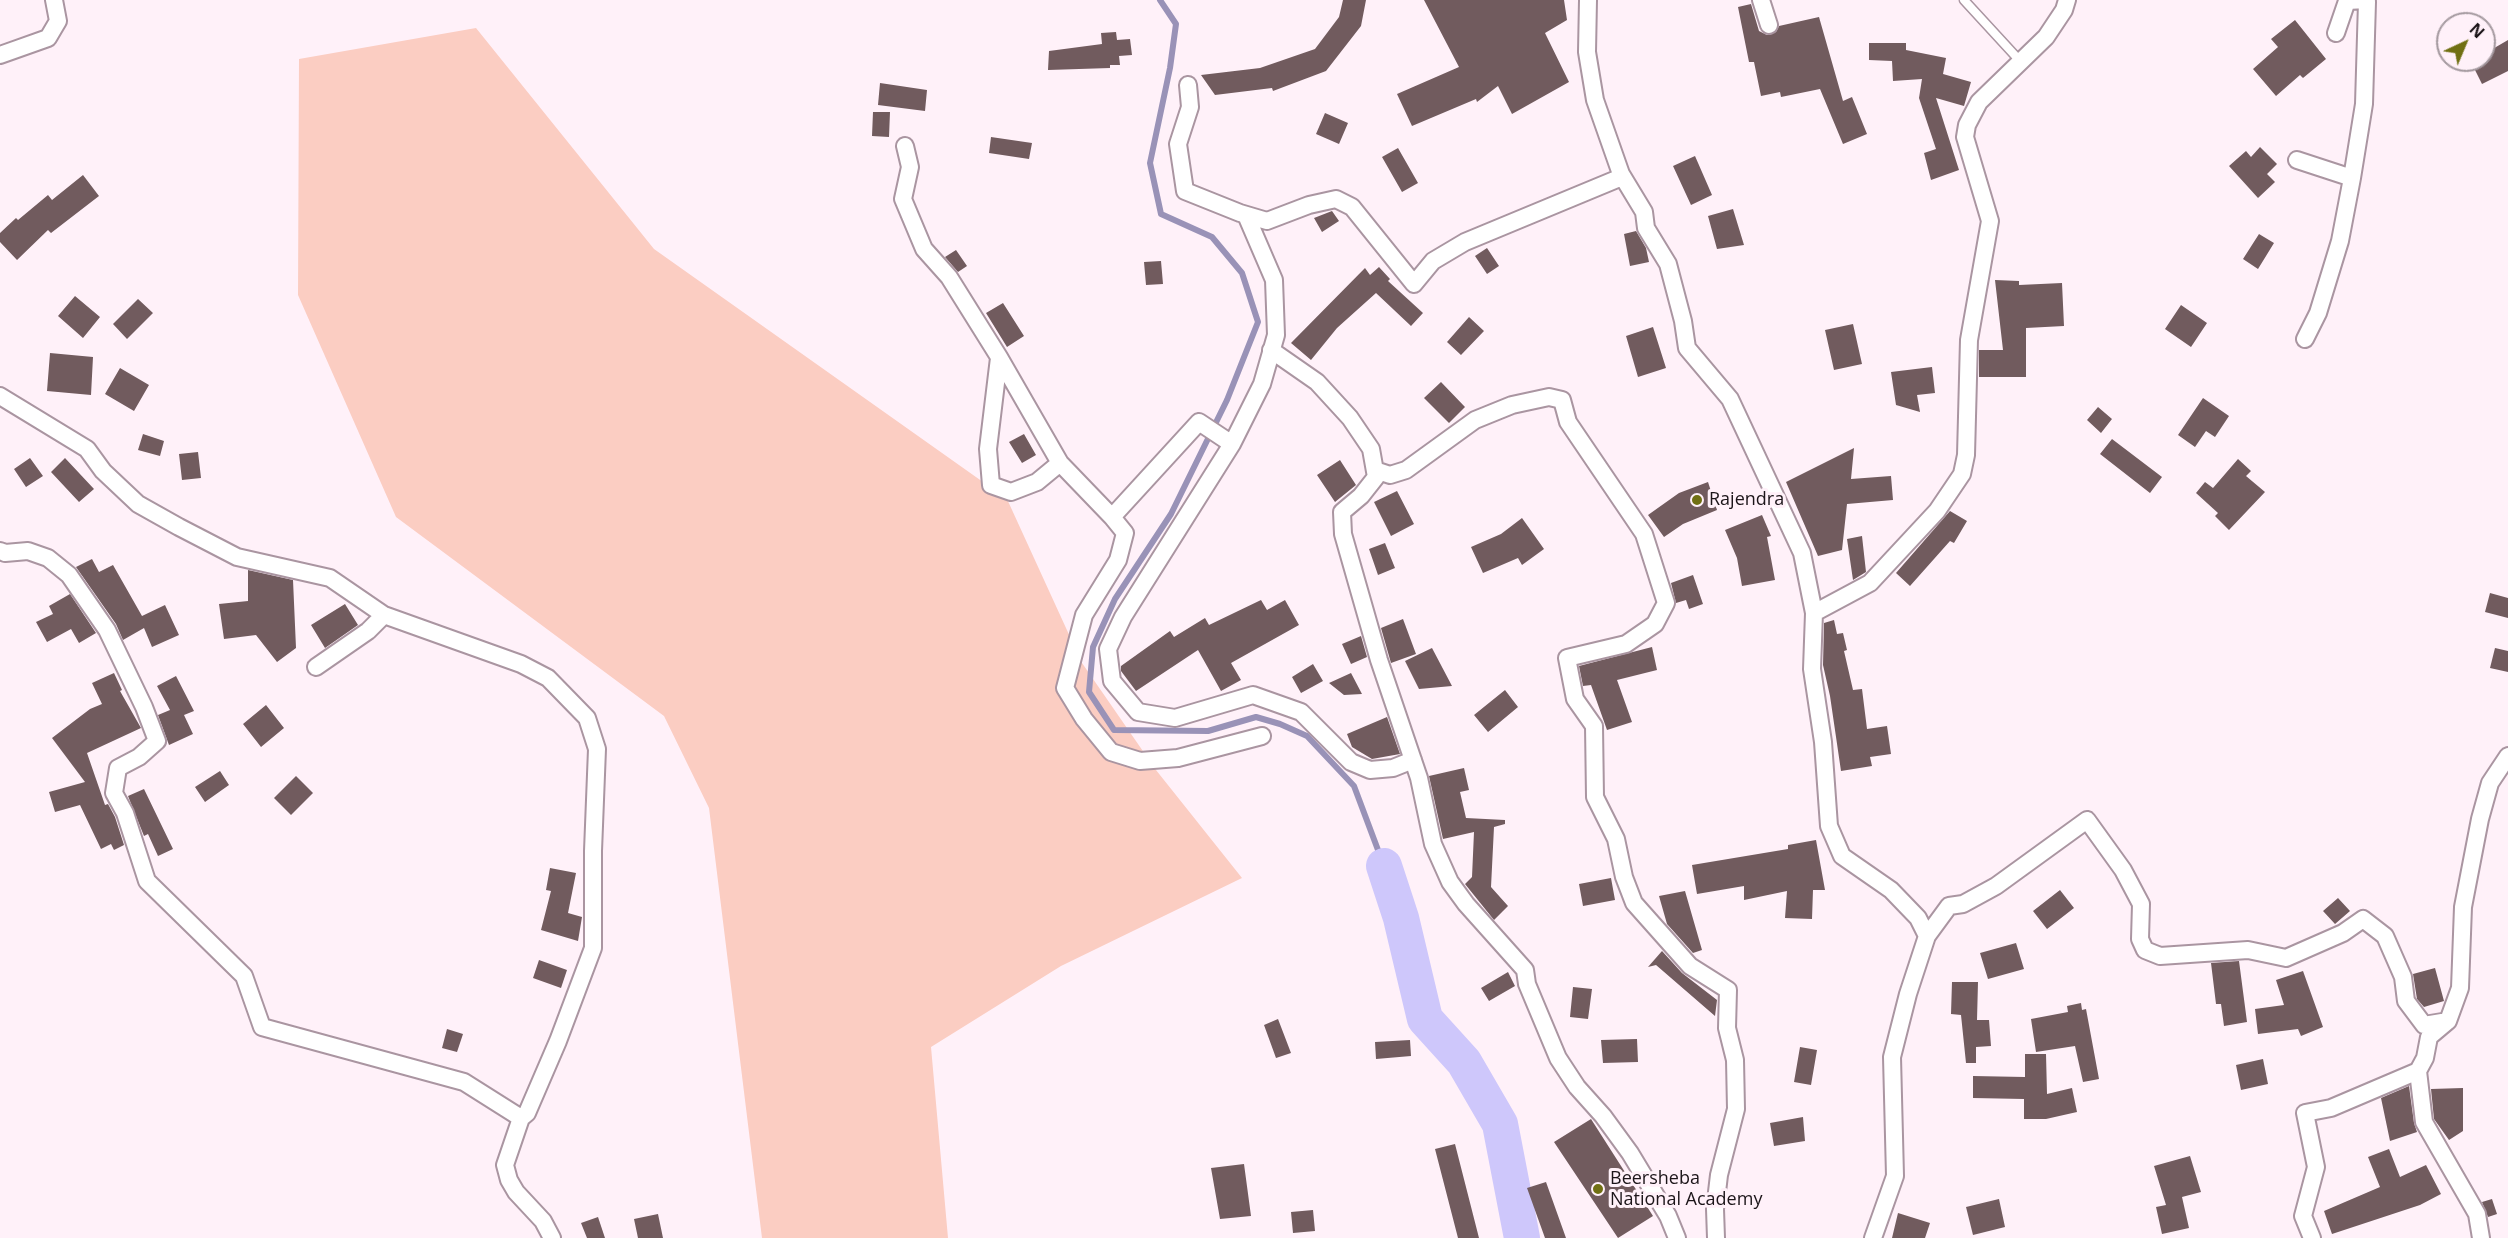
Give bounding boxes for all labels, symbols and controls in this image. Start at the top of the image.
north arrow [2436,12,2496,72]
text: N [2465,18,2489,43]
place label: Rajendra [1709,489,1784,511]
marker: Rajendra [1690,493,1704,507]
place label: Beersheba National Academy [1610,1168,1762,1210]
marker: Beersheba National Academy [1591,1182,1605,1196]

